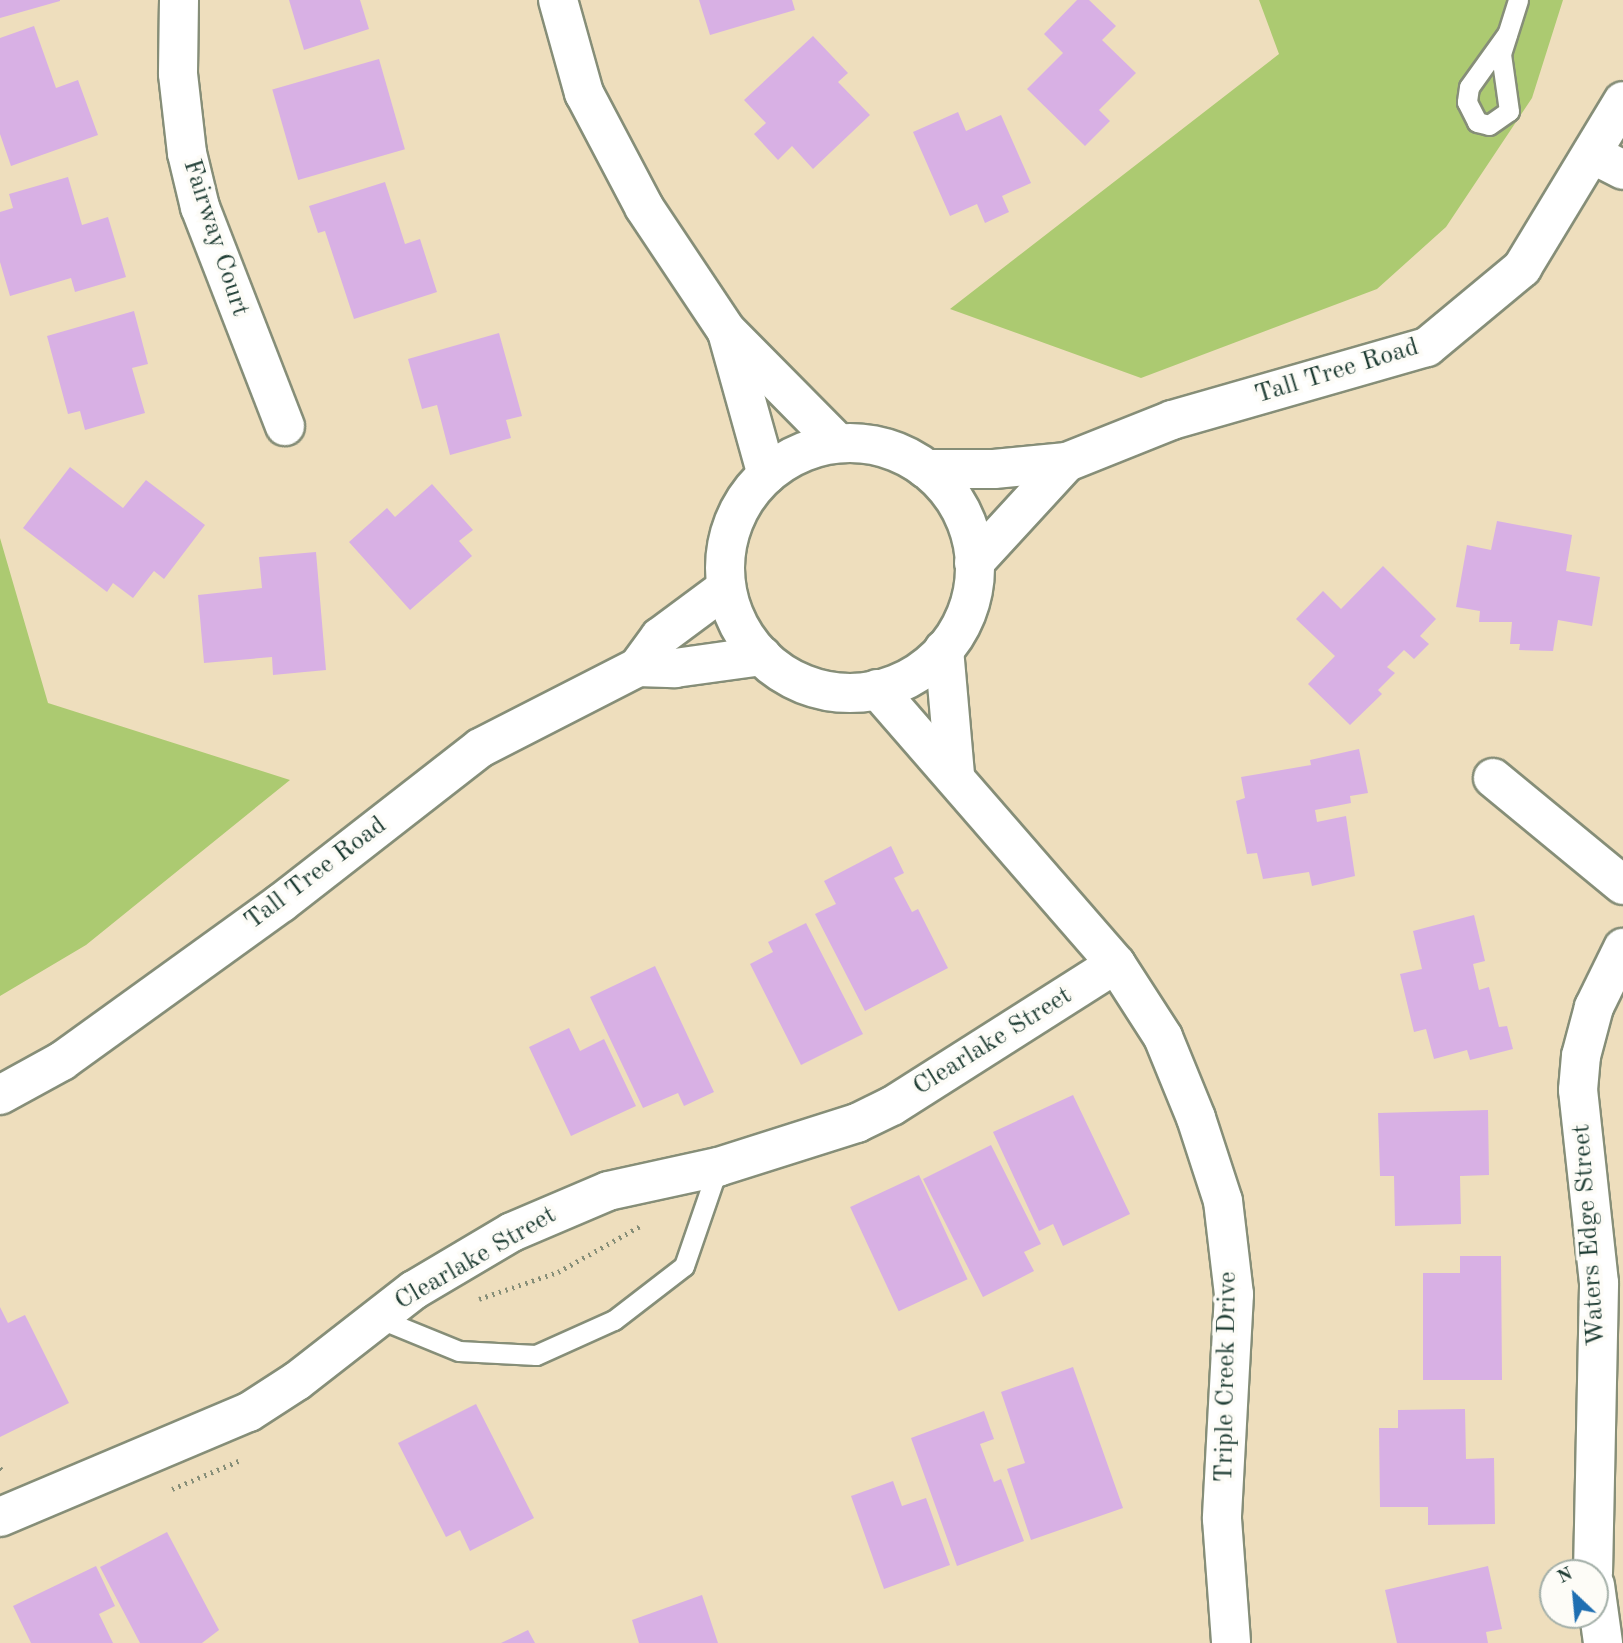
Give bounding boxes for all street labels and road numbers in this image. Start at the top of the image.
street label: Fairway Court [175,156,255,320]
street label: Tall Tree Road [1251,332,1423,412]
street label: Tall Tree Road [239,810,393,938]
street label: Clearlake Street [908,981,1078,1103]
street label: Waters Edge Street [1567,1123,1613,1347]
street label: Clearlake Street [390,1200,562,1318]
street label: Triple Creek Drive [1210,1271,1244,1483]

